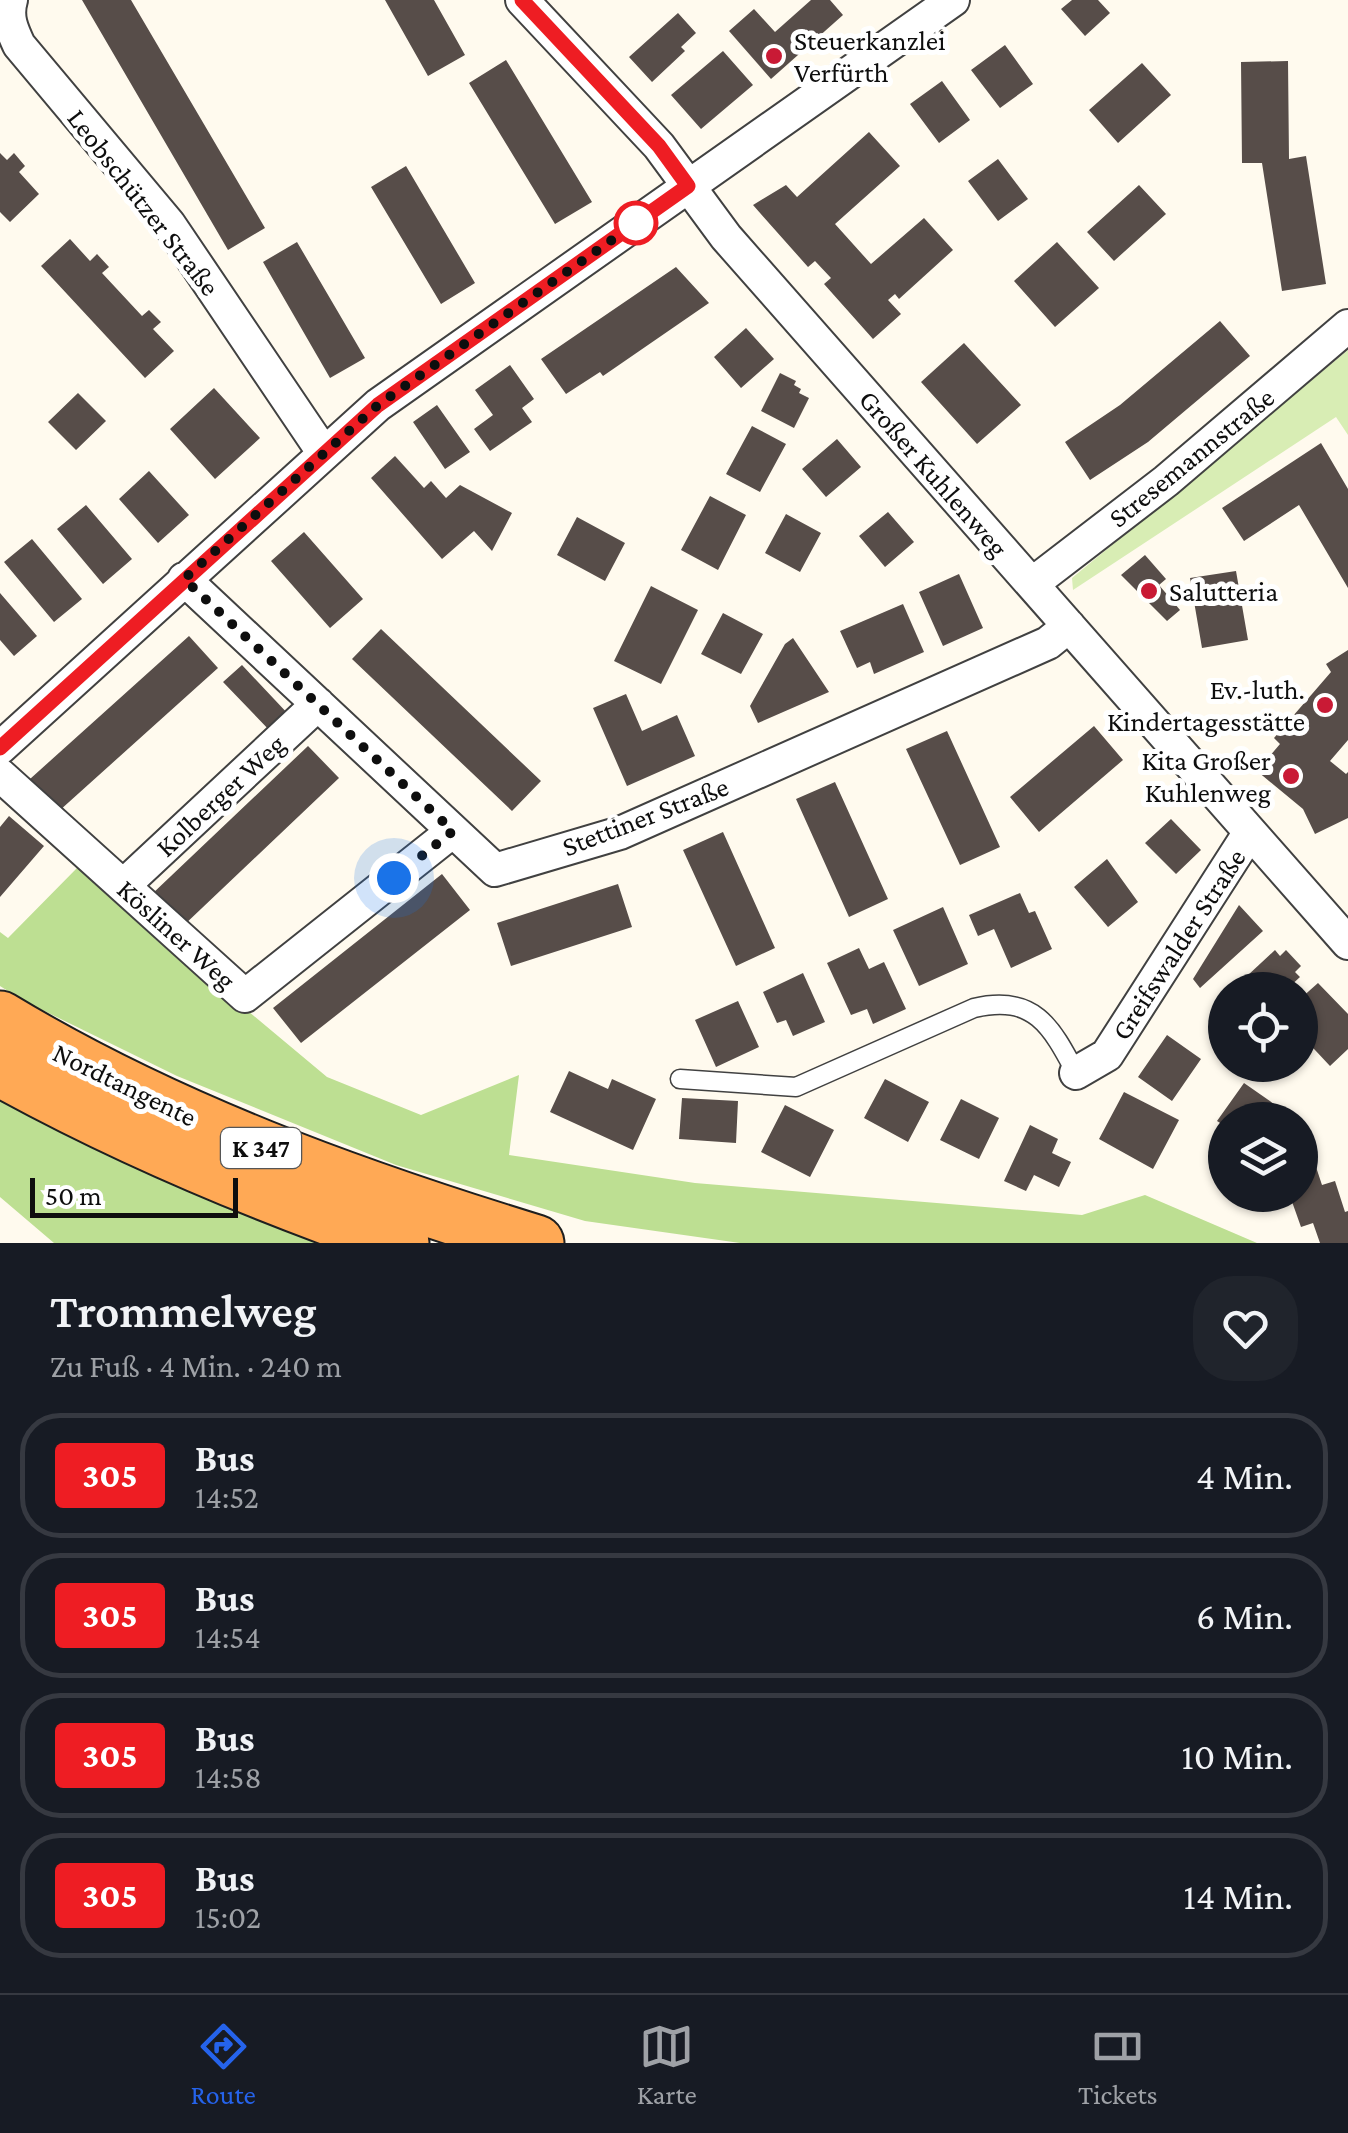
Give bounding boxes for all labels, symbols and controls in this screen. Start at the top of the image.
place label: Steuerkanzlei Verfürth [794,25,945,88]
marker: Steuerkanzlei Verfürth [763,45,785,67]
street label: Leobschützer Straße [61,103,226,302]
unlabelled marker [615,202,657,244]
street label: Stresemannstraße [1103,381,1280,533]
street label: Großer Kuhlenweg [853,384,1015,563]
place label: Salutteria [1169,576,1278,607]
marker: Salutteria [1138,580,1160,602]
place label: Ev.-luth. Kindertagesstätte [1107,674,1305,737]
marker: Ev.-luth. Kindertagesstätte [1314,694,1336,716]
street label: Kolberger Weg [150,728,291,863]
place label: Kita Großer Kuhlenweg [1141,745,1271,808]
marker: Kita Großer Kuhlenweg [1280,765,1302,787]
street label: Stettiner Straße [558,771,733,862]
street label: Greifswalder Straße [1105,843,1252,1046]
your location [369,853,419,903]
street label: Kösliner Weg [111,873,242,996]
map controls [1208,972,1318,1212]
button: locate [1208,972,1318,1082]
street label: Nordtangente [48,1036,201,1132]
button: layers [1208,1102,1318,1212]
road number: K 347 [221,1128,301,1168]
scale bar [30,1173,238,1218]
text: 50 m [45,1180,102,1211]
button: heart [1193,1276,1298,1381]
text: Trommelweg [50,1284,317,1337]
text: Zu Fuß · 4 Min. · 240 m [50,1348,342,1384]
text: Bus [195,1437,254,1479]
text: 4 Min. [1196,1455,1293,1497]
text: 305 [82,1456,138,1495]
text: 14:52 [195,1479,259,1515]
text: Bus [195,1577,254,1619]
text: 6 Min. [1196,1595,1293,1637]
text: 305 [82,1596,138,1635]
text: 14:54 [195,1619,261,1655]
text: Bus [195,1717,254,1759]
text: 10 Min. [1181,1735,1293,1777]
text: 305 [82,1736,138,1775]
text: 14:58 [195,1759,262,1795]
text: Bus [195,1857,254,1899]
text: 14 Min. [1183,1875,1293,1917]
text: 305 [82,1876,138,1915]
text: 15:02 [195,1899,261,1935]
tab: Route [191,2019,256,2110]
tab: Karte [637,2019,697,2110]
tab: Tickets [1078,2019,1157,2110]

